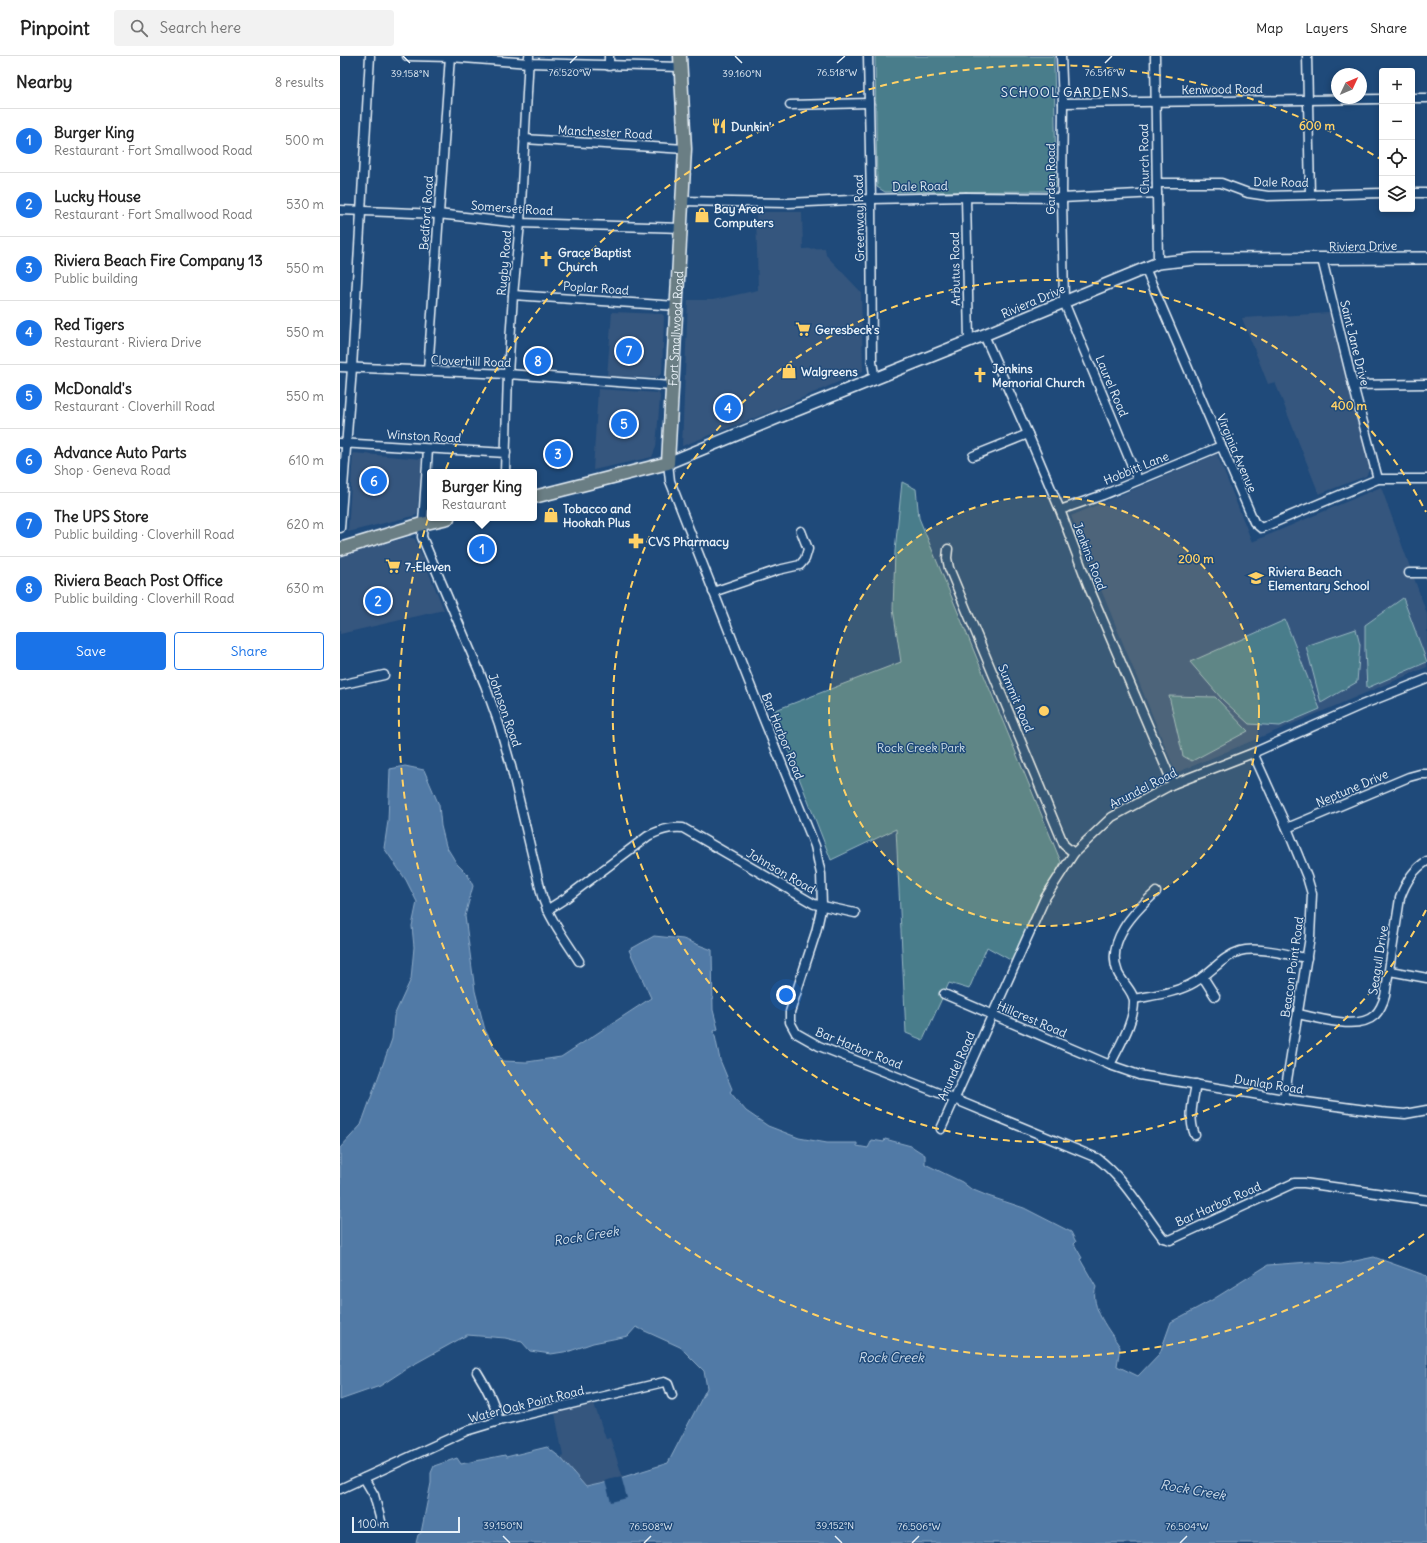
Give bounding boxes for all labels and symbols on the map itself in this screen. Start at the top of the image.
text: 76.520°W [549,66,591,79]
text: 76.518°W [817,66,857,79]
text: 76.516°W [1085,66,1125,79]
text: 39.158°N [391,67,429,80]
text: 39.160°N [722,67,762,80]
north arrow [1331,68,1367,104]
street label: Kenwood Road [1181,81,1263,97]
district label: SCHOOL GARDENS [1001,84,1129,101]
restaurant icon: Dunkin' [710,117,728,135]
text: 600 m [1299,118,1336,133]
place label: Dunkin' [731,119,771,134]
street label: Manchester Road [557,122,653,142]
street label: Church Road [1136,124,1152,194]
street label: Garden Road [1043,143,1058,215]
street label: Greenway Road [851,174,867,262]
street label: Dale Road [1253,174,1309,190]
street label: Bedford Road [416,175,436,251]
street label: Dale Road [892,178,948,194]
street label: Somerset Road [470,198,554,218]
place label: Bay Area Computers [714,201,774,231]
shop icon: Bay Area Computers [693,206,711,224]
street label: Rugby Road [494,230,514,296]
street label: Arbutus Road [947,232,963,306]
street label: Riviera Drive [1329,238,1397,254]
place label: Grace Baptist Church [558,245,632,274]
church icon: Grace Baptist Church [537,250,555,268]
street label: Fort Smallwood Road [665,270,686,386]
street label: Poplar Road [563,278,629,298]
street label: Riviera Drive [999,281,1067,321]
street label: Saint Jane Drive [1337,299,1373,387]
supermarket icon: Geresbeck's [794,320,812,338]
place label: Geresbeck's [815,322,880,337]
pin: 7 [616,336,642,366]
pin: 8 [525,346,551,376]
street label: Cloverhill Road [431,352,511,370]
street label: Laurel Road [1092,353,1132,419]
place label: Jenkins Memorial Church [992,361,1085,390]
shop icon: Walgreens [780,362,798,380]
place label: Walgreens [801,364,858,380]
church icon: Jenkins Memorial Church [971,366,989,384]
pin: 4 [715,393,741,423]
text: 400 m [1331,398,1368,413]
pin: 5 [611,409,637,439]
street label: Virginia Avenue [1214,411,1260,495]
street label: Winston Road [386,427,462,445]
pin: 3 [545,439,571,469]
street label: Hobbitt Lane [1101,448,1171,488]
pin: 6 [361,466,387,496]
place label: Tobacco and Hookah Plus [563,501,631,530]
shop icon: Tobacco and Hookah Plus [542,506,560,524]
street label: Jenkins Road [1070,520,1110,592]
pharmacy icon: CVS Pharmacy [627,532,645,550]
pin: 1 [469,534,495,564]
place label: CVS Pharmacy [648,534,729,550]
text: 200 m [1178,551,1214,566]
supermarket icon: 7-Eleven [384,557,402,575]
place label: 7-Eleven [405,559,451,574]
place label: Riviera Beach Elementary School [1268,564,1370,594]
school or university icon: Riviera Beach Elementary School [1247,569,1265,587]
pin: 2 [365,586,391,616]
street label: Summit Road [995,662,1037,734]
street label: Johnson Road [485,671,525,749]
street label: Bar Harbor Road [759,690,807,782]
centre of rings [1037,704,1051,718]
park label: Rock Creek Park [877,740,965,755]
street label: Arundel Road [1107,765,1179,811]
street label: Neptune Drive [1314,766,1390,810]
street label: Johnson Road [744,845,818,897]
street label: Beacon Point Road [1277,915,1307,1019]
street label: Seagull Drive [1365,924,1391,996]
your location [776,985,796,1005]
street label: Hillcrest Road [995,998,1069,1040]
street label: Bar Harbor Road [813,1024,905,1072]
street label: Arundel Road [934,1029,978,1103]
street label: Dunlap Road [1233,1071,1305,1097]
street label: Bar Harbor Road [1173,1178,1263,1230]
water label: Rock Creek [552,1222,621,1250]
water label: Rock Creek [858,1349,925,1366]
street label: Water Oak Point Road [467,1382,585,1426]
water label: Rock Creek [1159,1476,1228,1504]
scale bar [352,1515,460,1534]
text: 39.150°N [483,1519,523,1532]
text: 39.152°N [816,1519,854,1532]
text: 76.508°W [629,1520,673,1533]
text: 76.506°W [897,1520,941,1533]
text: 76.504°W [1165,1520,1209,1533]

